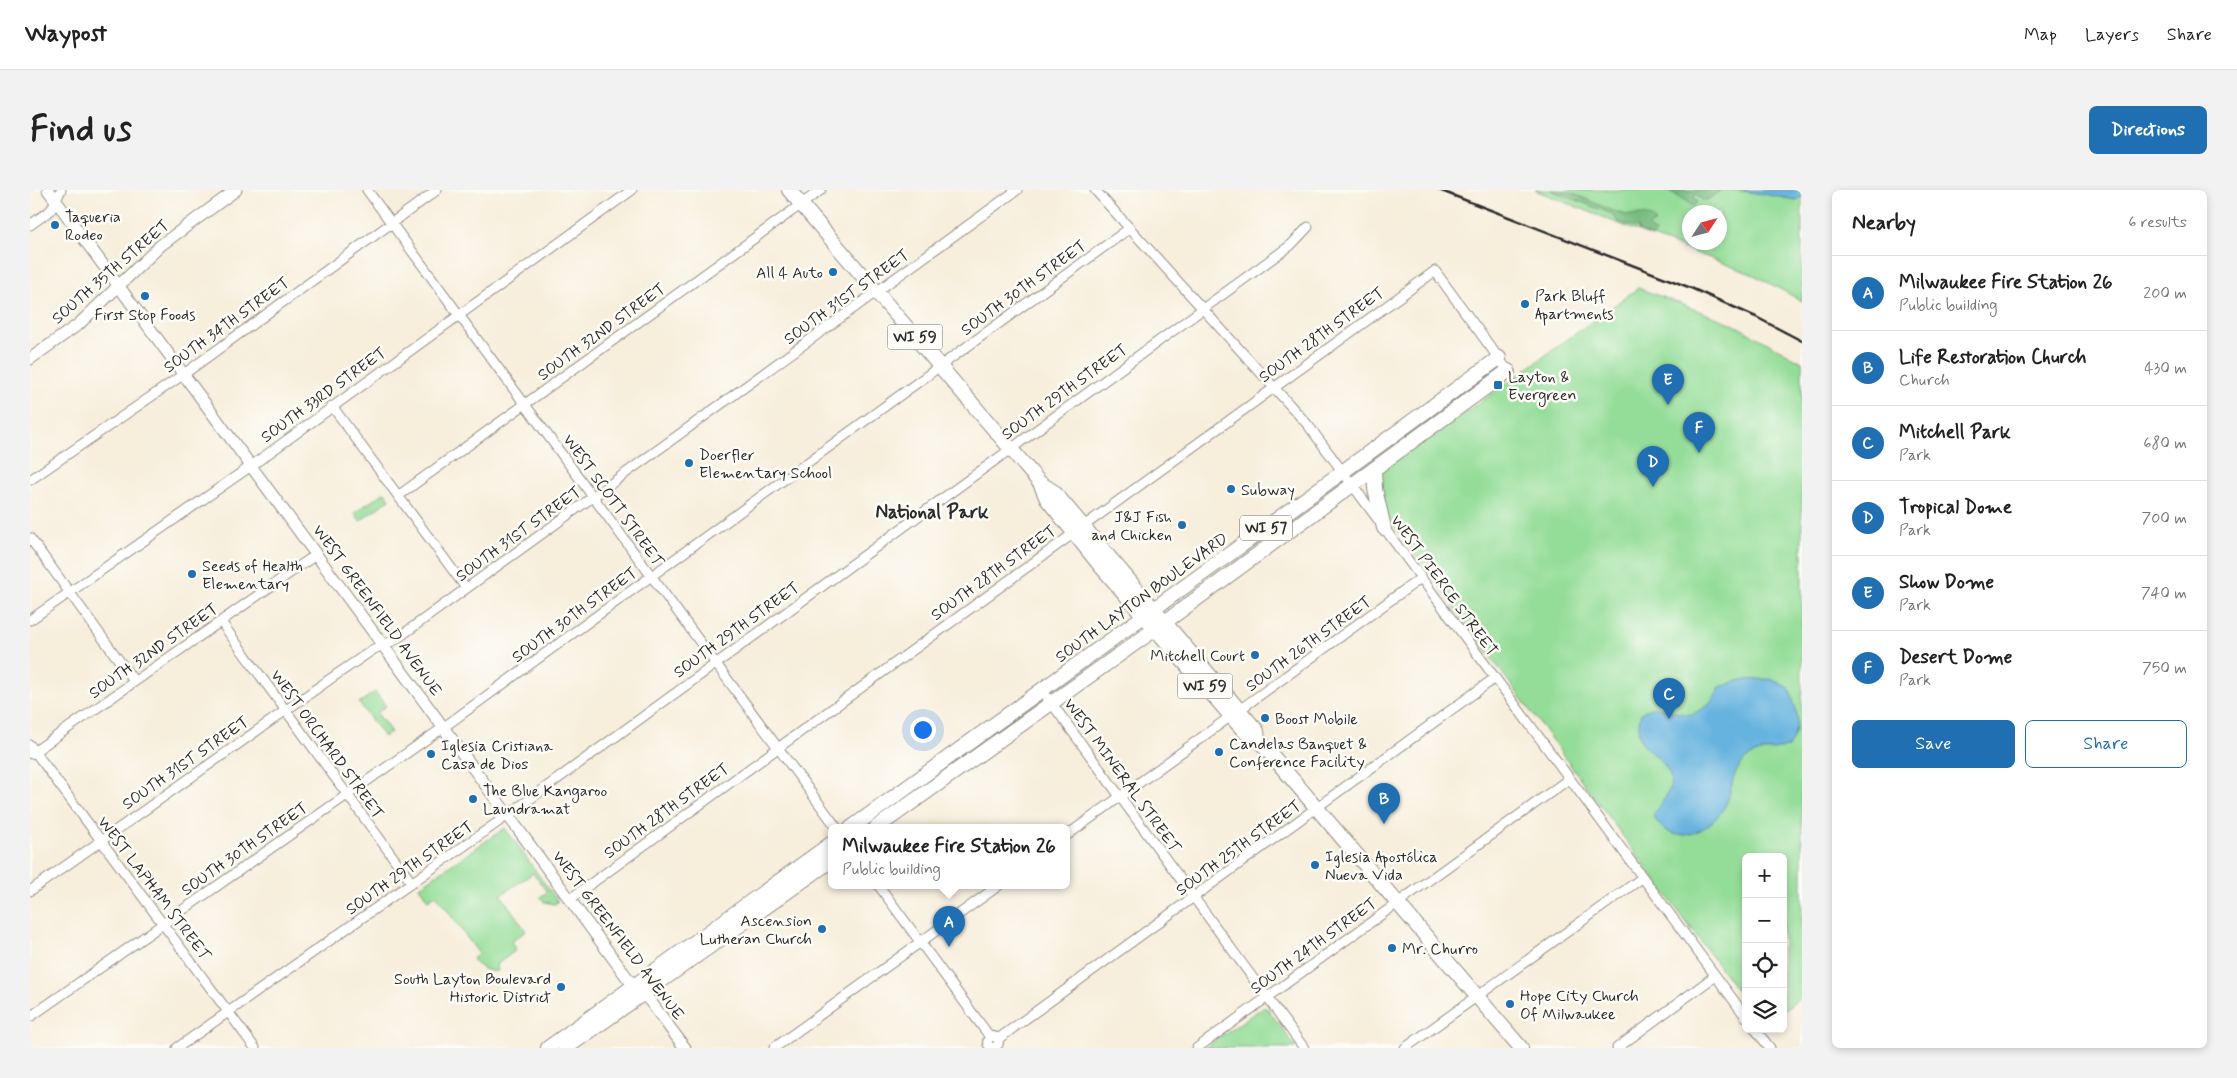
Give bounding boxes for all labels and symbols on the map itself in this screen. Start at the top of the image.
north arrow [1682,205,1727,250]
place label: Taqueria Rodeo [65,207,121,246]
street label: SOUTH 35TH STREET [48,215,174,329]
marker: Taqueria Rodeo [49,219,61,231]
street label: SOUTH 30TH STREET [957,236,1091,341]
street label: SOUTH 31ST STREET [780,245,914,350]
place label: All 4 Auto [756,263,823,284]
marker: All 4 Auto [827,266,839,278]
street label: SOUTH 34TH STREET [160,272,294,378]
street label: SOUTH 32ND STREET [534,279,670,386]
street label: SOUTH 28TH STREET [1255,283,1389,388]
place label: Park Bluff Apartments [1535,286,1614,326]
marker: First Stop Foods [139,290,151,302]
marker: Park Bluff Apartments [1519,298,1531,310]
place label: First Stop Foods [95,305,195,326]
road number: WI 59 [888,324,942,350]
street label: SOUTH 29TH STREET [998,339,1132,445]
street label: SOUTH 33RD STREET [257,343,391,448]
pin: E [1652,364,1684,405]
place label: Layton & Evergreen [1508,367,1577,407]
marker: Layton & Evergreen [1492,379,1504,391]
pin: F [1683,412,1715,453]
street label: WEST SCOTT STREET [558,430,669,572]
place label: Doerfler Elementary School [699,445,832,484]
pin: D [1637,446,1669,487]
marker: Doerfler Elementary School [683,457,695,469]
place label: Subway [1241,480,1295,501]
street label: SOUTH 31ST STREET [452,482,586,587]
marker: Subway [1225,483,1237,495]
district label: National Park [875,500,989,525]
place label: J&J Fish and Chicken [1091,507,1172,546]
street label: WEST PIERCE STREET [1385,511,1502,661]
road number: WI 57 [1240,516,1292,540]
marker: J&J Fish and Chicken [1176,519,1188,531]
street label: WEST GREENFIELD AVENUE [307,521,446,701]
street label: SOUTH 28TH STREET [927,521,1061,626]
street label: SOUTH LAYTON BOULEVARD [1051,528,1232,668]
place label: Seeds of Health Elementary [202,556,303,595]
street label: SOUTH 30TH STREET [508,563,642,668]
marker: Seeds of Health Elementary [186,568,198,580]
street label: SOUTH 29TH STREET [670,577,804,683]
street label: SOUTH 26TH STREET [1242,592,1376,697]
street label: SOUTH 32ND STREET [85,599,223,704]
place label: Mitchell Court [1150,646,1245,667]
marker: Mitchell Court [1249,649,1261,661]
street label: WEST ORCHARD STREET [266,666,388,824]
road number: WI 59 [1178,674,1232,698]
pin: C [1653,678,1685,719]
street label: WEST MINERAL STREET [1059,694,1186,858]
place label: Boost Mobile [1275,709,1358,730]
street label: SOUTH 31ST STREET [118,712,253,815]
marker: Boost Mobile [1259,712,1271,724]
your location [910,717,936,743]
place label: Candelas Banquet & Conference Facility [1229,734,1367,773]
place label: Iglesia Cristiana Casa de Dios [441,736,553,775]
marker: Candelas Banquet & Conference Facility [1213,746,1225,758]
marker: Iglesia Cristiana Casa de Dios [425,748,437,760]
street label: SOUTH 28TH STREET [600,759,734,864]
place label: The Blue Kangaroo Laundramat [483,781,607,820]
pin: B [1368,783,1400,824]
marker: The Blue Kangaroo Laundramat [467,793,479,805]
street label: SOUTH 25TH STREET [1172,796,1306,901]
street label: SOUTH 30TH STREET [177,798,312,901]
street label: WEST LAPHAM STREET [93,812,216,966]
street label: SOUTH 29TH STREET [342,816,478,920]
street label: WEST GREENFIELD AVENUE [547,847,688,1025]
place label: Iglesia Apostólica Nueva Vida [1325,847,1437,886]
marker: Iglesia Apostólica Nueva Vida [1309,859,1321,871]
street label: SOUTH 24TH STREET [1247,893,1381,999]
pin: A [933,906,965,947]
place label: Ascension Lutheran Church [700,911,812,950]
marker: Ascension Lutheran Church [816,923,828,935]
place label: Mr. Churro [1402,939,1478,960]
marker: Mr. Churro [1386,942,1398,954]
place label: South Layton Boulevard Historic District [394,969,551,1008]
marker: South Layton Boulevard Historic District [555,981,567,993]
place label: Hope City Church Of Milwaukee [1520,986,1639,1025]
marker: Hope City Church Of Milwaukee [1504,998,1516,1010]

